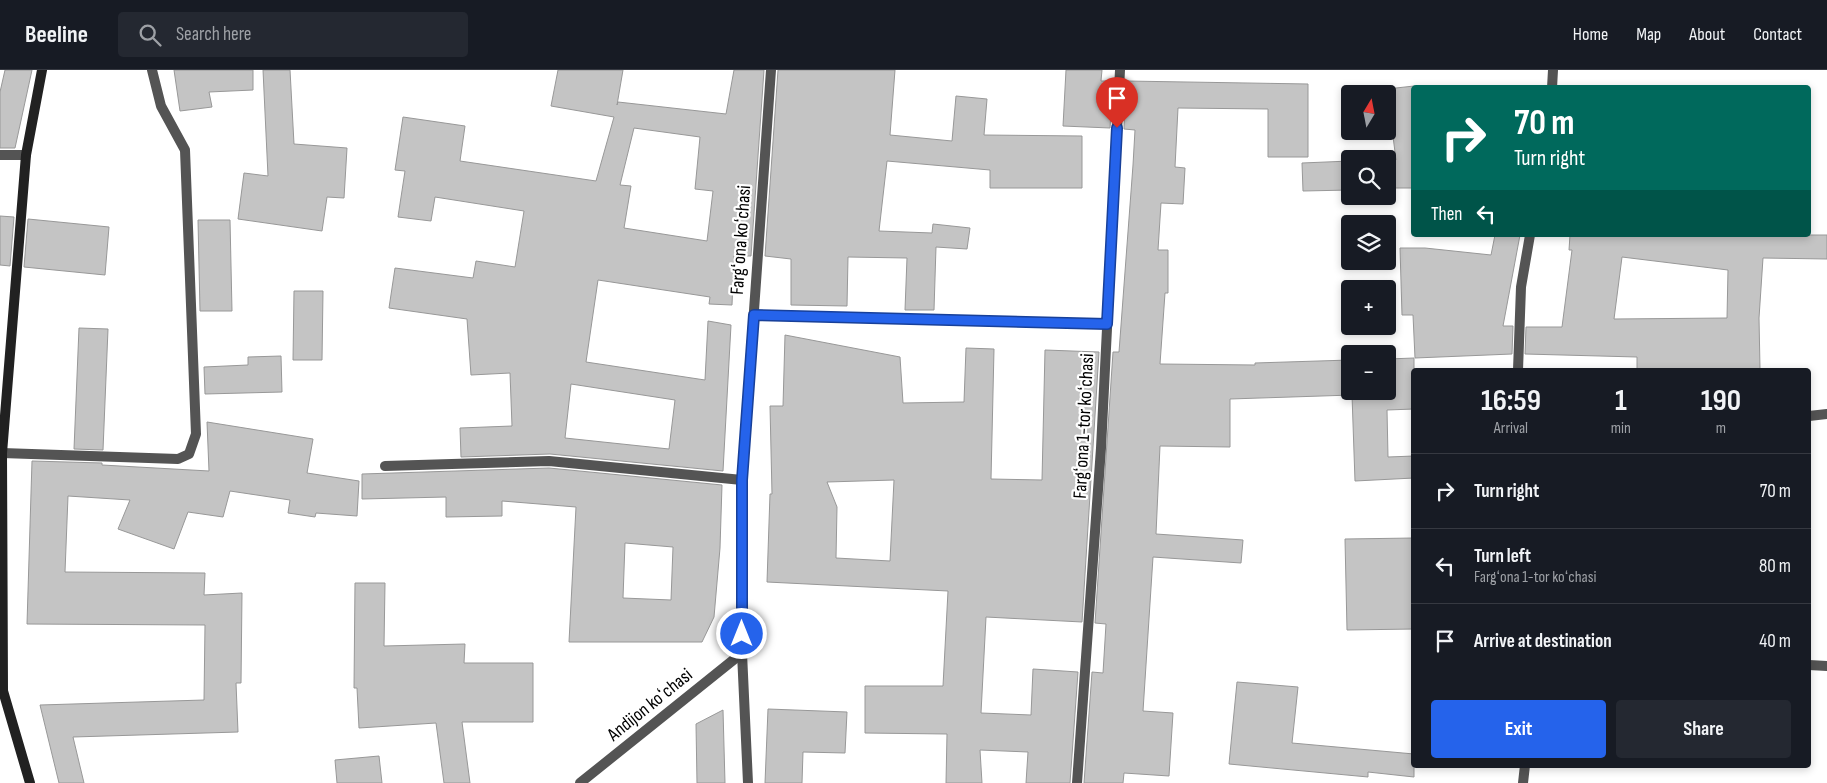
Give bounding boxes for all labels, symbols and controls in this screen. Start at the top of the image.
search box [118,12,468,57]
text: Beeline [25,20,88,49]
icon: search [136,21,164,49]
text: Search here [176,23,251,46]
text: Home [1573,24,1608,45]
text: Map [1636,24,1661,45]
text: About [1689,24,1725,45]
text: Contact [1753,24,1802,45]
pin [1096,77,1138,128]
icon: arrive [1103,84,1131,112]
north arrow [1341,85,1396,140]
map controls [1341,85,1396,400]
text: 70 m [1514,102,1574,145]
icon: right [1431,105,1496,170]
text: Turn right [1514,145,1585,172]
button: search [1341,150,1396,205]
street label: Fargʻona koʻchasi [726,184,756,296]
icon: left [1472,200,1500,228]
text: Then [1431,203,1462,226]
button: layers [1341,215,1396,270]
button: + [1341,280,1396,335]
button: − [1341,345,1396,400]
street label: Fargʻona 1-tor koʻchasi [1069,353,1099,499]
text: 16:59 [1481,383,1541,419]
text: 1 [1615,383,1627,419]
text: 190 [1701,383,1741,419]
text: Arrival [1494,419,1528,438]
text: min [1611,419,1631,438]
text: m [1716,419,1726,438]
icon: right [1431,477,1459,505]
text: Turn right [1474,480,1539,503]
text: 70 m [1760,480,1791,503]
text: Turn left [1474,545,1531,568]
icon: left [1431,552,1459,580]
text: 80 m [1759,555,1791,578]
text: Fargʻona 1-tor koʻchasi [1474,568,1596,587]
position arrow [715,607,767,659]
icon: arrive [1431,627,1459,655]
text: Arrive at destination [1474,630,1612,653]
text: 40 m [1759,630,1791,653]
street label: Andijon koʻchasi [602,664,697,747]
button: Exit [1431,700,1606,758]
button: Share [1616,700,1791,758]

